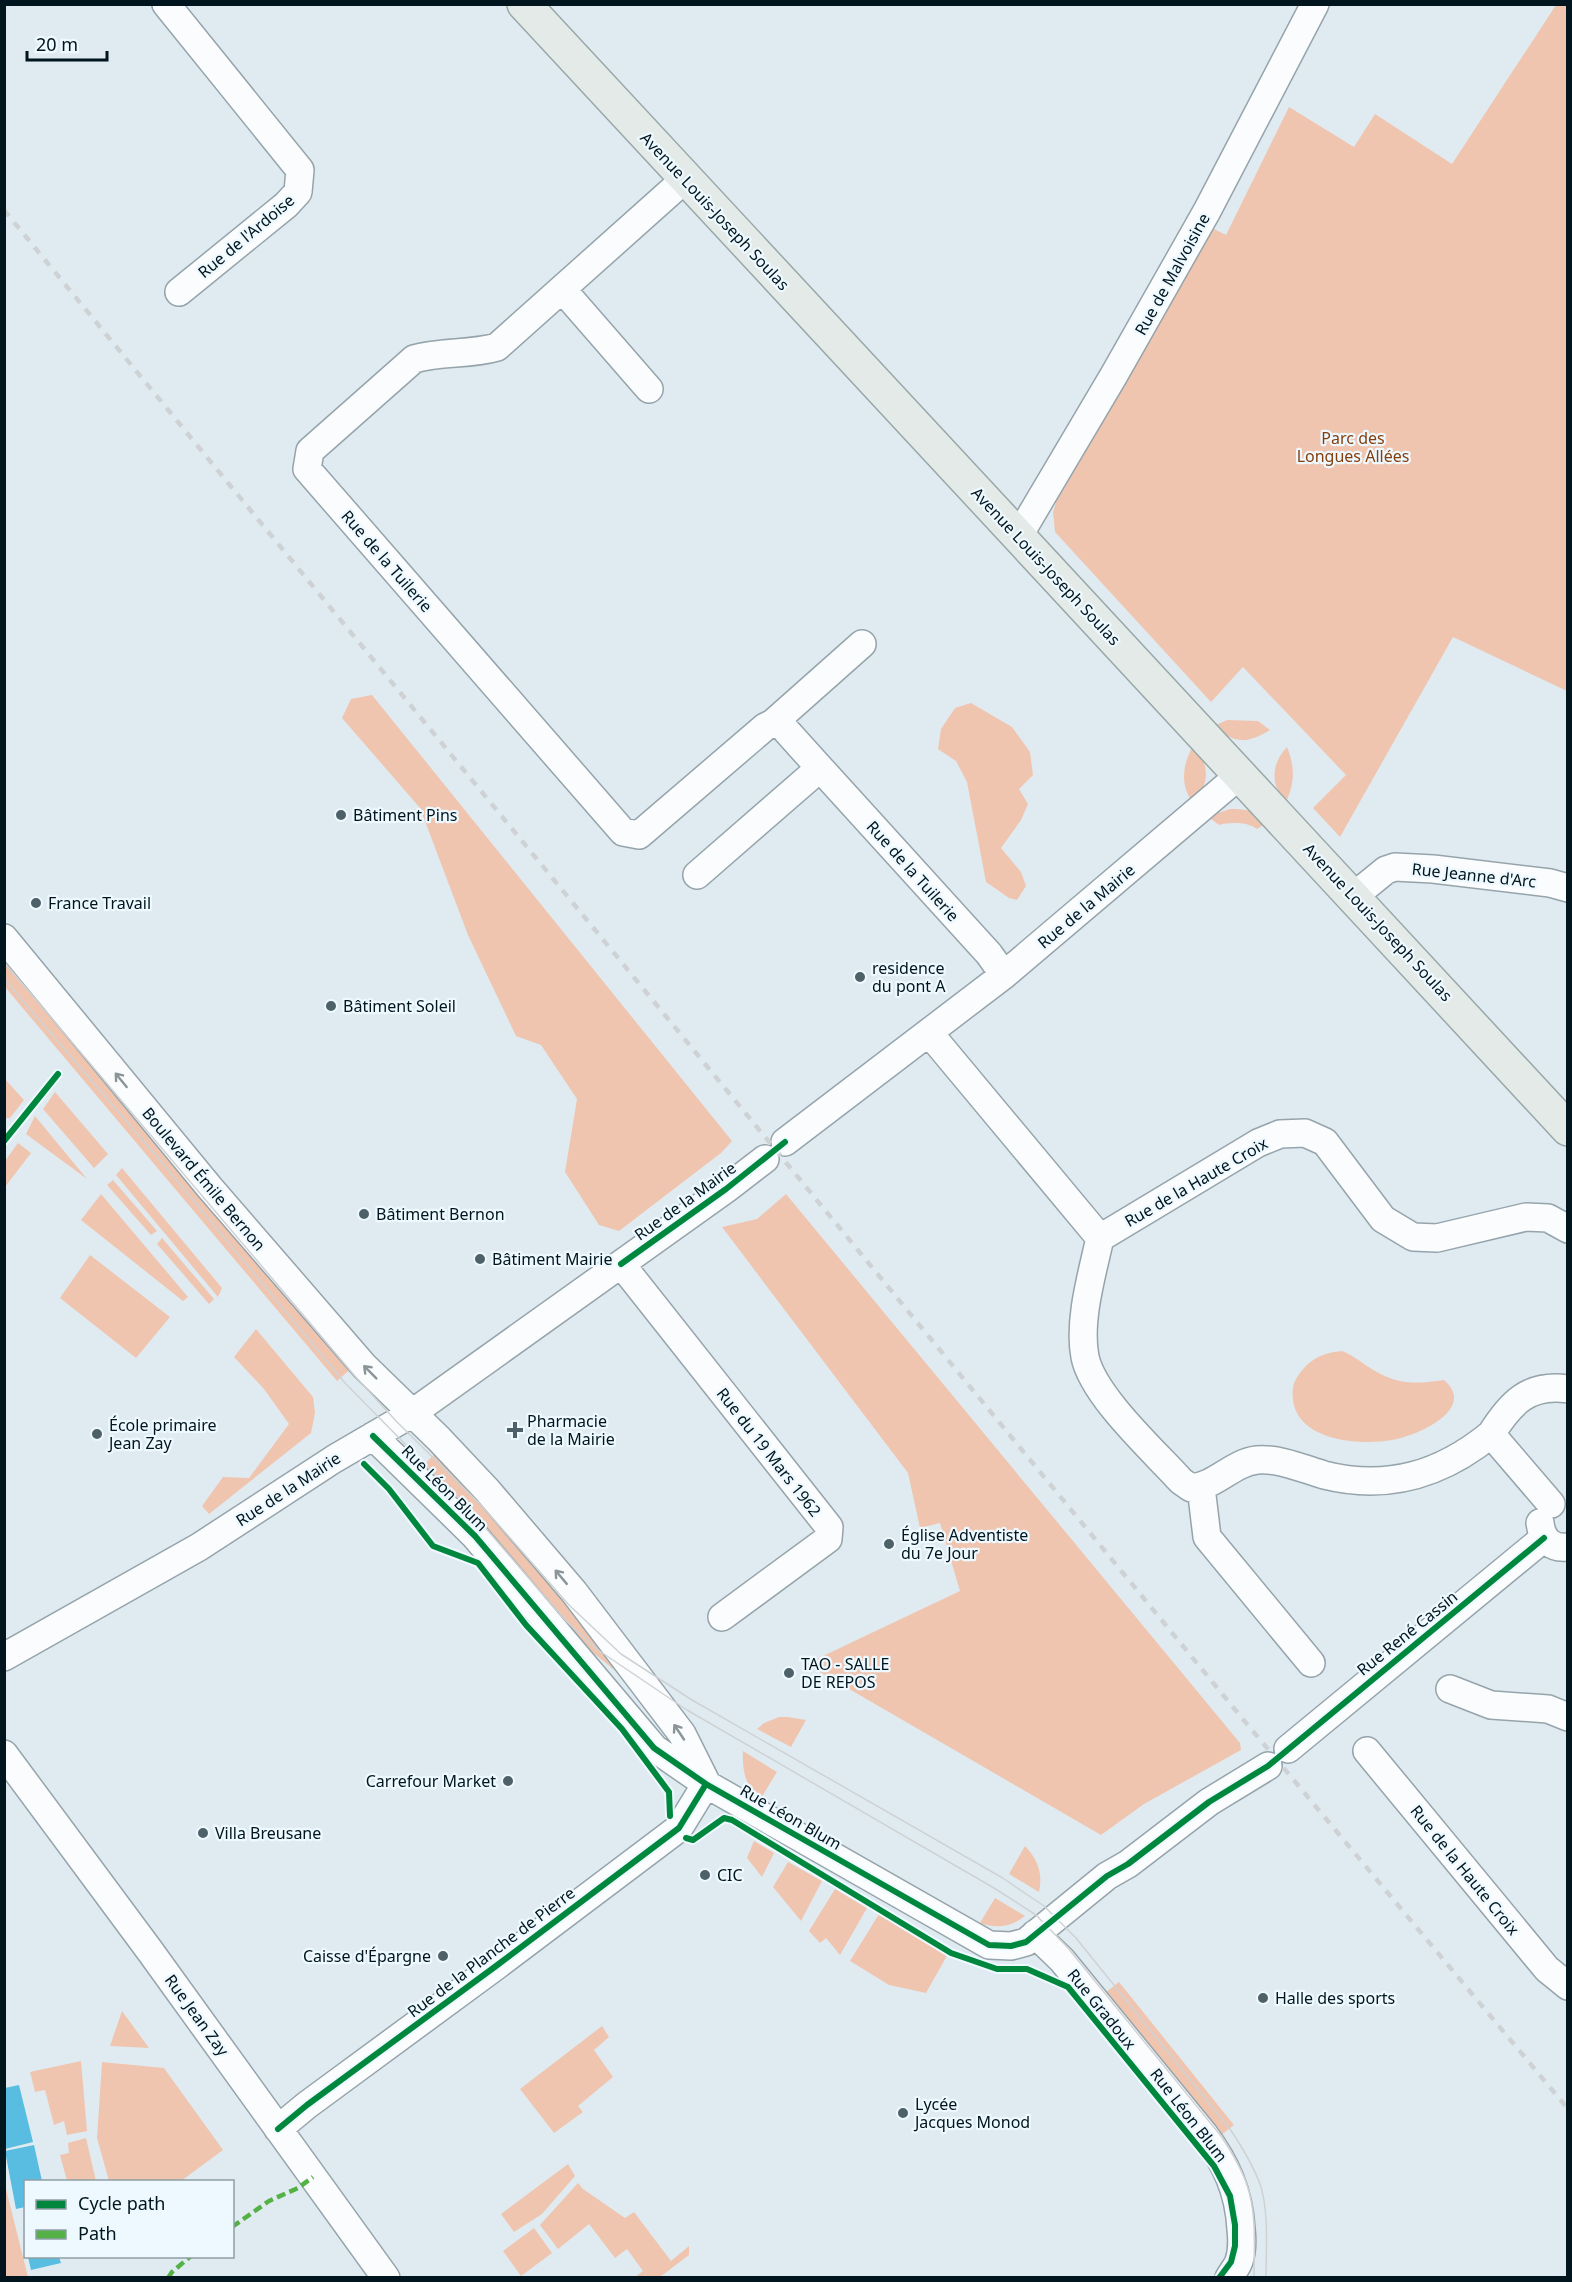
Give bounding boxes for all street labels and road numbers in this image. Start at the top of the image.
street label: Avenue Louis-Joseph Soulas [636,127,794,295]
street label: Rue de l'Ardoise [193,189,299,283]
street label: Rue de Malvoisine [1129,209,1215,339]
street label: Avenue Louis-Joseph Soulas [967,482,1125,650]
street label: Rue de la Tuilerie [337,505,437,617]
street label: Rue de la Tuilerie [862,816,964,926]
street label: Avenue Louis-Joseph Soulas [1299,838,1457,1006]
street label: Rue Jeanne d'Arc [1411,858,1538,892]
street label: Rue de la Mairie [1033,859,1139,953]
street label: Boulevard Émile Bernon [137,1103,271,1255]
street label: Rue de la Haute Croix [1120,1132,1272,1232]
street label: Rue de la Mairie [630,1157,740,1245]
street label: Rue du 19 Mars 1962 [712,1383,826,1521]
street label: Rue Léon Blum [397,1440,493,1536]
street label: Rue de la Mairie [231,1447,345,1531]
street label: Rue René Cassin [1352,1586,1462,1680]
street label: Rue Léon Blum [736,1779,846,1855]
street label: Rue de la Haute Croix [1406,1800,1525,1940]
street label: Rue de la Planche de Pierre [403,1882,579,2022]
street label: Rue Gradoux [1063,1964,1142,2054]
street label: Rue Jean Zay [160,1970,235,2061]
street label: Rue Léon Blum [1145,2063,1233,2167]

